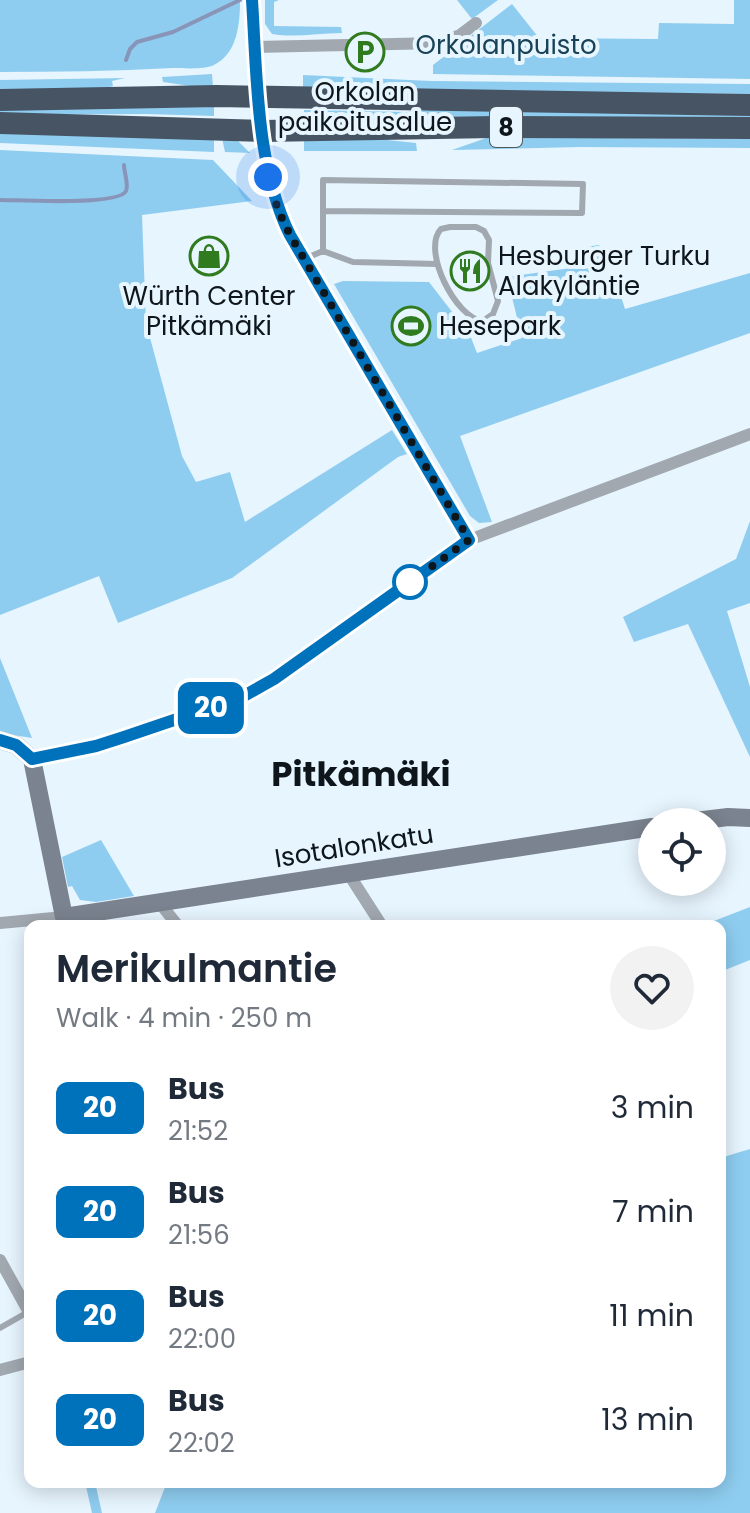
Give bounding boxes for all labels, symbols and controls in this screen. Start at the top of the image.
park label: Orkolanpuisto [415,27,597,63]
parking icon: Orkolan paikoitusalue [344,31,386,73]
place label: Orkolan paikoitusalue [278,74,452,140]
road number: 8 [490,107,522,147]
your location [248,157,288,197]
shop icon: Würth Center Pitkämäki [188,235,230,277]
place label: Hesburger Turku Alakyläntie [498,238,710,304]
restaurant icon: Hesburger Turku Alakyläntie [449,250,491,292]
place label: Würth Center Pitkämäki [123,278,295,344]
sports icon: Hesepark [390,305,432,347]
place label: Hesepark [439,308,562,344]
unlabelled marker [393,565,427,599]
line badge: 20 [175,682,247,734]
text: 20 [194,688,228,727]
district label: Pitkämäki [271,750,451,798]
map controls [638,808,726,896]
button: locate [638,808,726,896]
street label: Isotalonkatu [272,816,436,876]
text: Merikulmantie [56,942,337,995]
button: heart [610,946,694,1030]
text: Walk · 4 min · 250 m [56,1000,312,1036]
text: Bus [168,1067,225,1110]
text: 3 min [611,1086,694,1129]
text: 20 [83,1088,117,1127]
text: 21:52 [168,1113,228,1149]
text: Bus [168,1171,225,1214]
text: 7 min [612,1190,694,1233]
text: 20 [83,1192,117,1231]
text: 21:56 [168,1217,230,1253]
text: Bus [168,1275,225,1318]
text: 11 min [609,1294,694,1337]
text: 20 [83,1296,117,1335]
text: 22:00 [168,1321,236,1357]
text: Bus [168,1379,225,1422]
text: 13 min [601,1398,694,1441]
text: 20 [83,1400,117,1439]
text: 22:02 [168,1425,235,1461]

